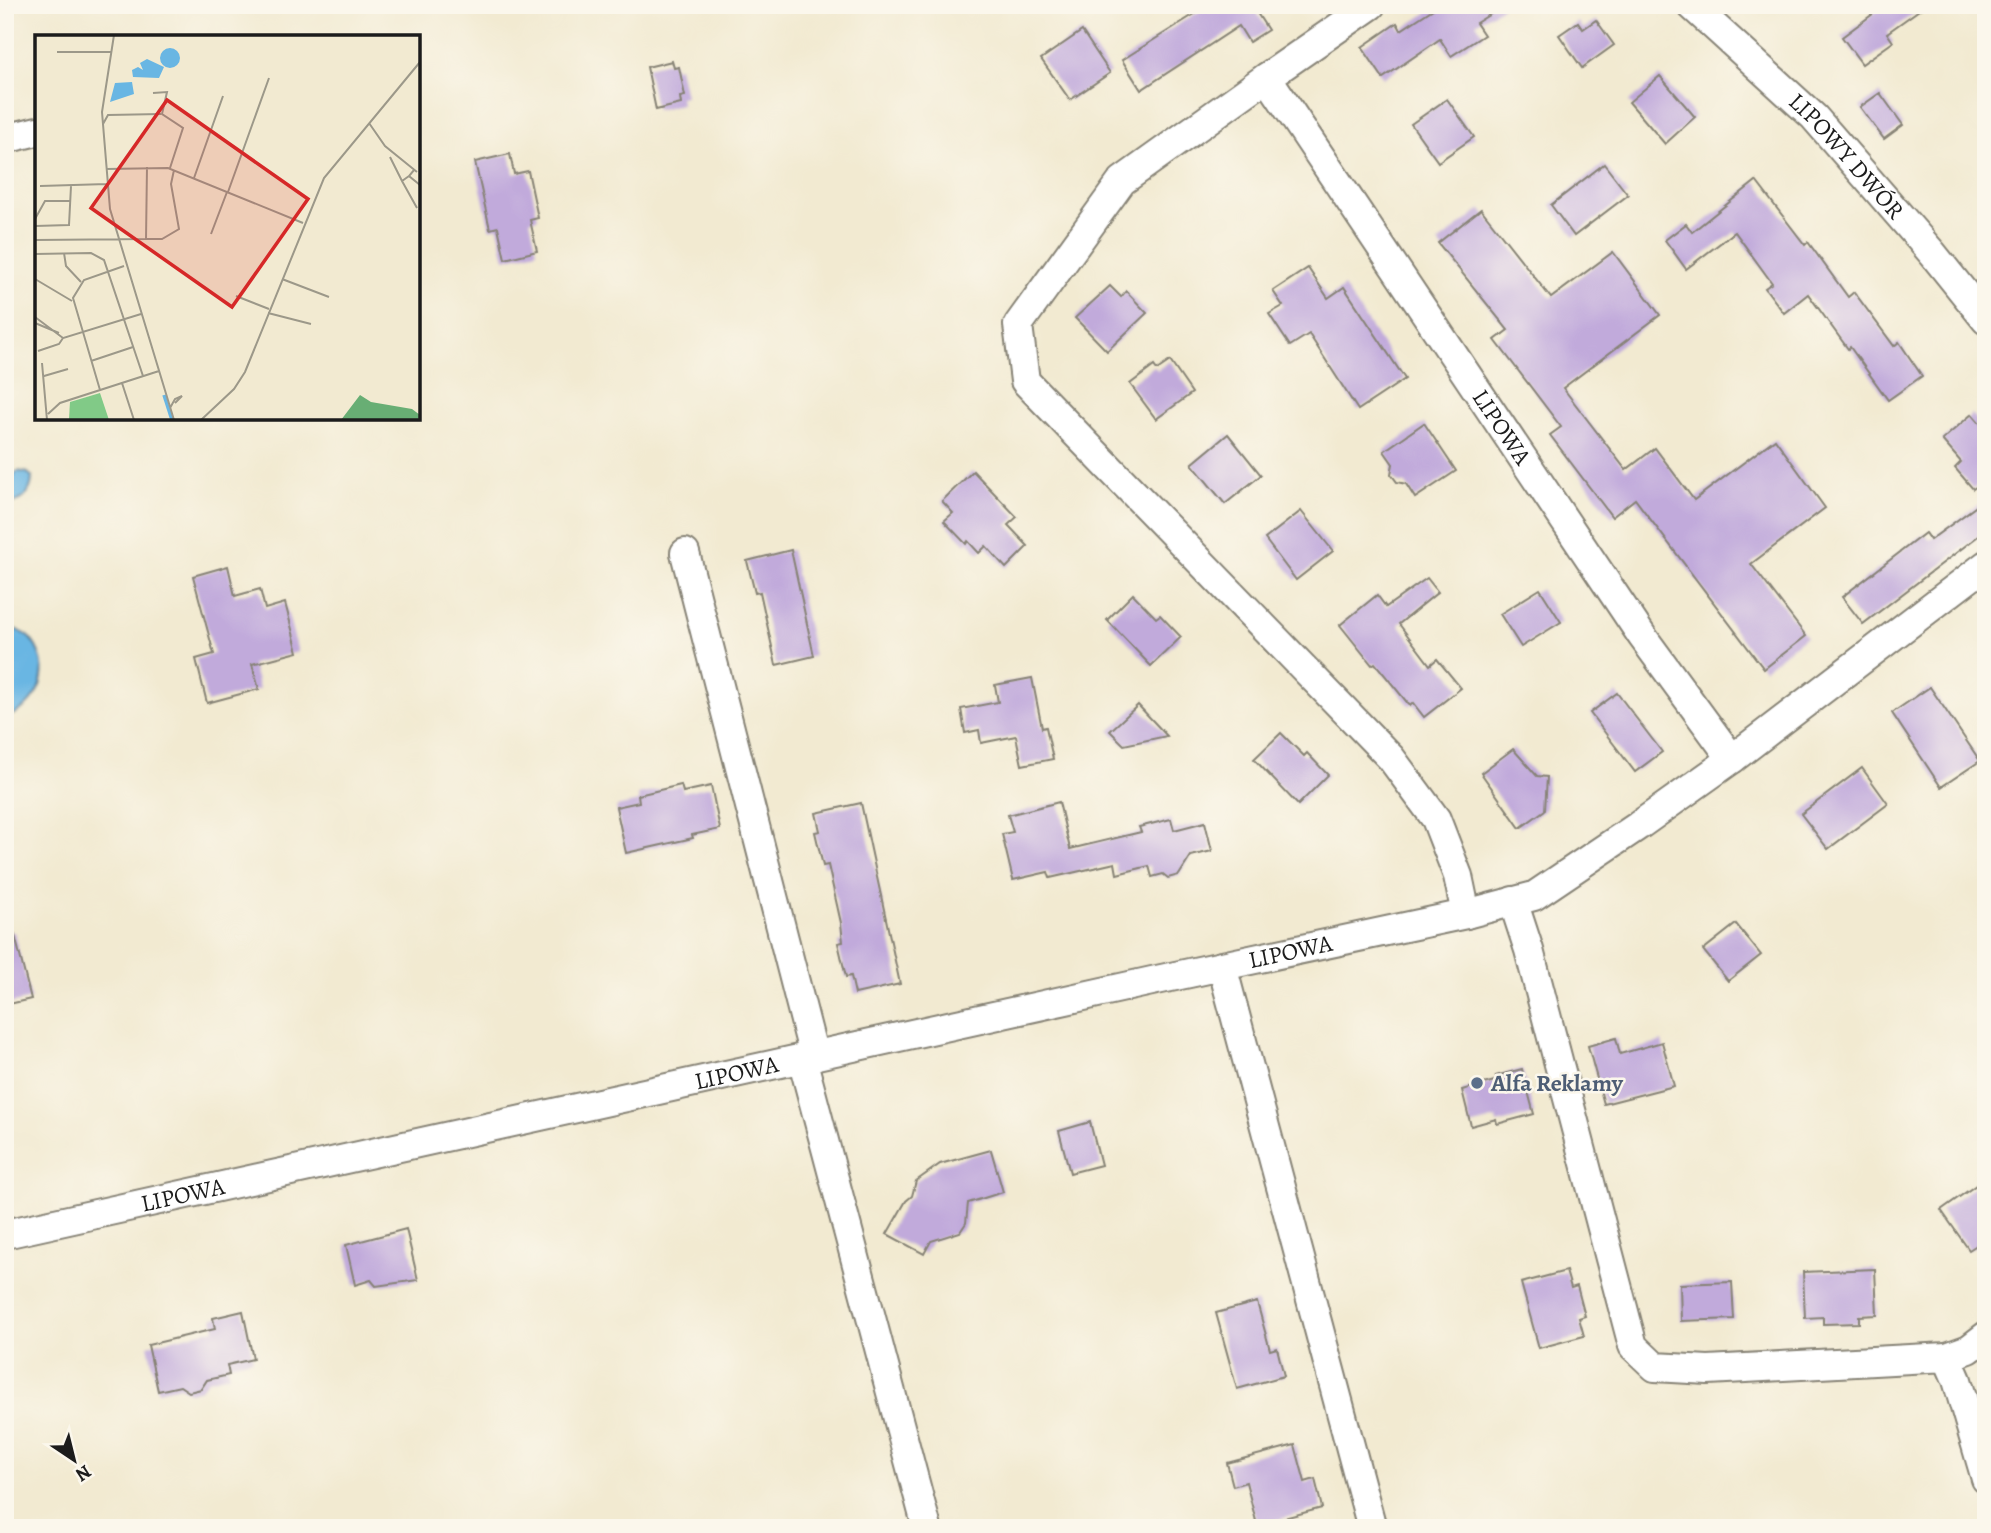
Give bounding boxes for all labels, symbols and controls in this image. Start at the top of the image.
inset map [35,35,420,420]
street label: LIPOWY DWÓR [1782,86,1912,226]
street label: LIPOWA [1465,383,1539,472]
street label: LIPOWA [1245,927,1336,976]
street label: LIPOWA [692,1048,782,1097]
place label: Alfa Reklamy [1490,1067,1624,1099]
marker: Alfa Reklamy [1469,1075,1485,1091]
street label: LIPOWA [138,1170,229,1220]
north arrow [38,1424,108,1494]
text: N [70,1458,96,1488]

